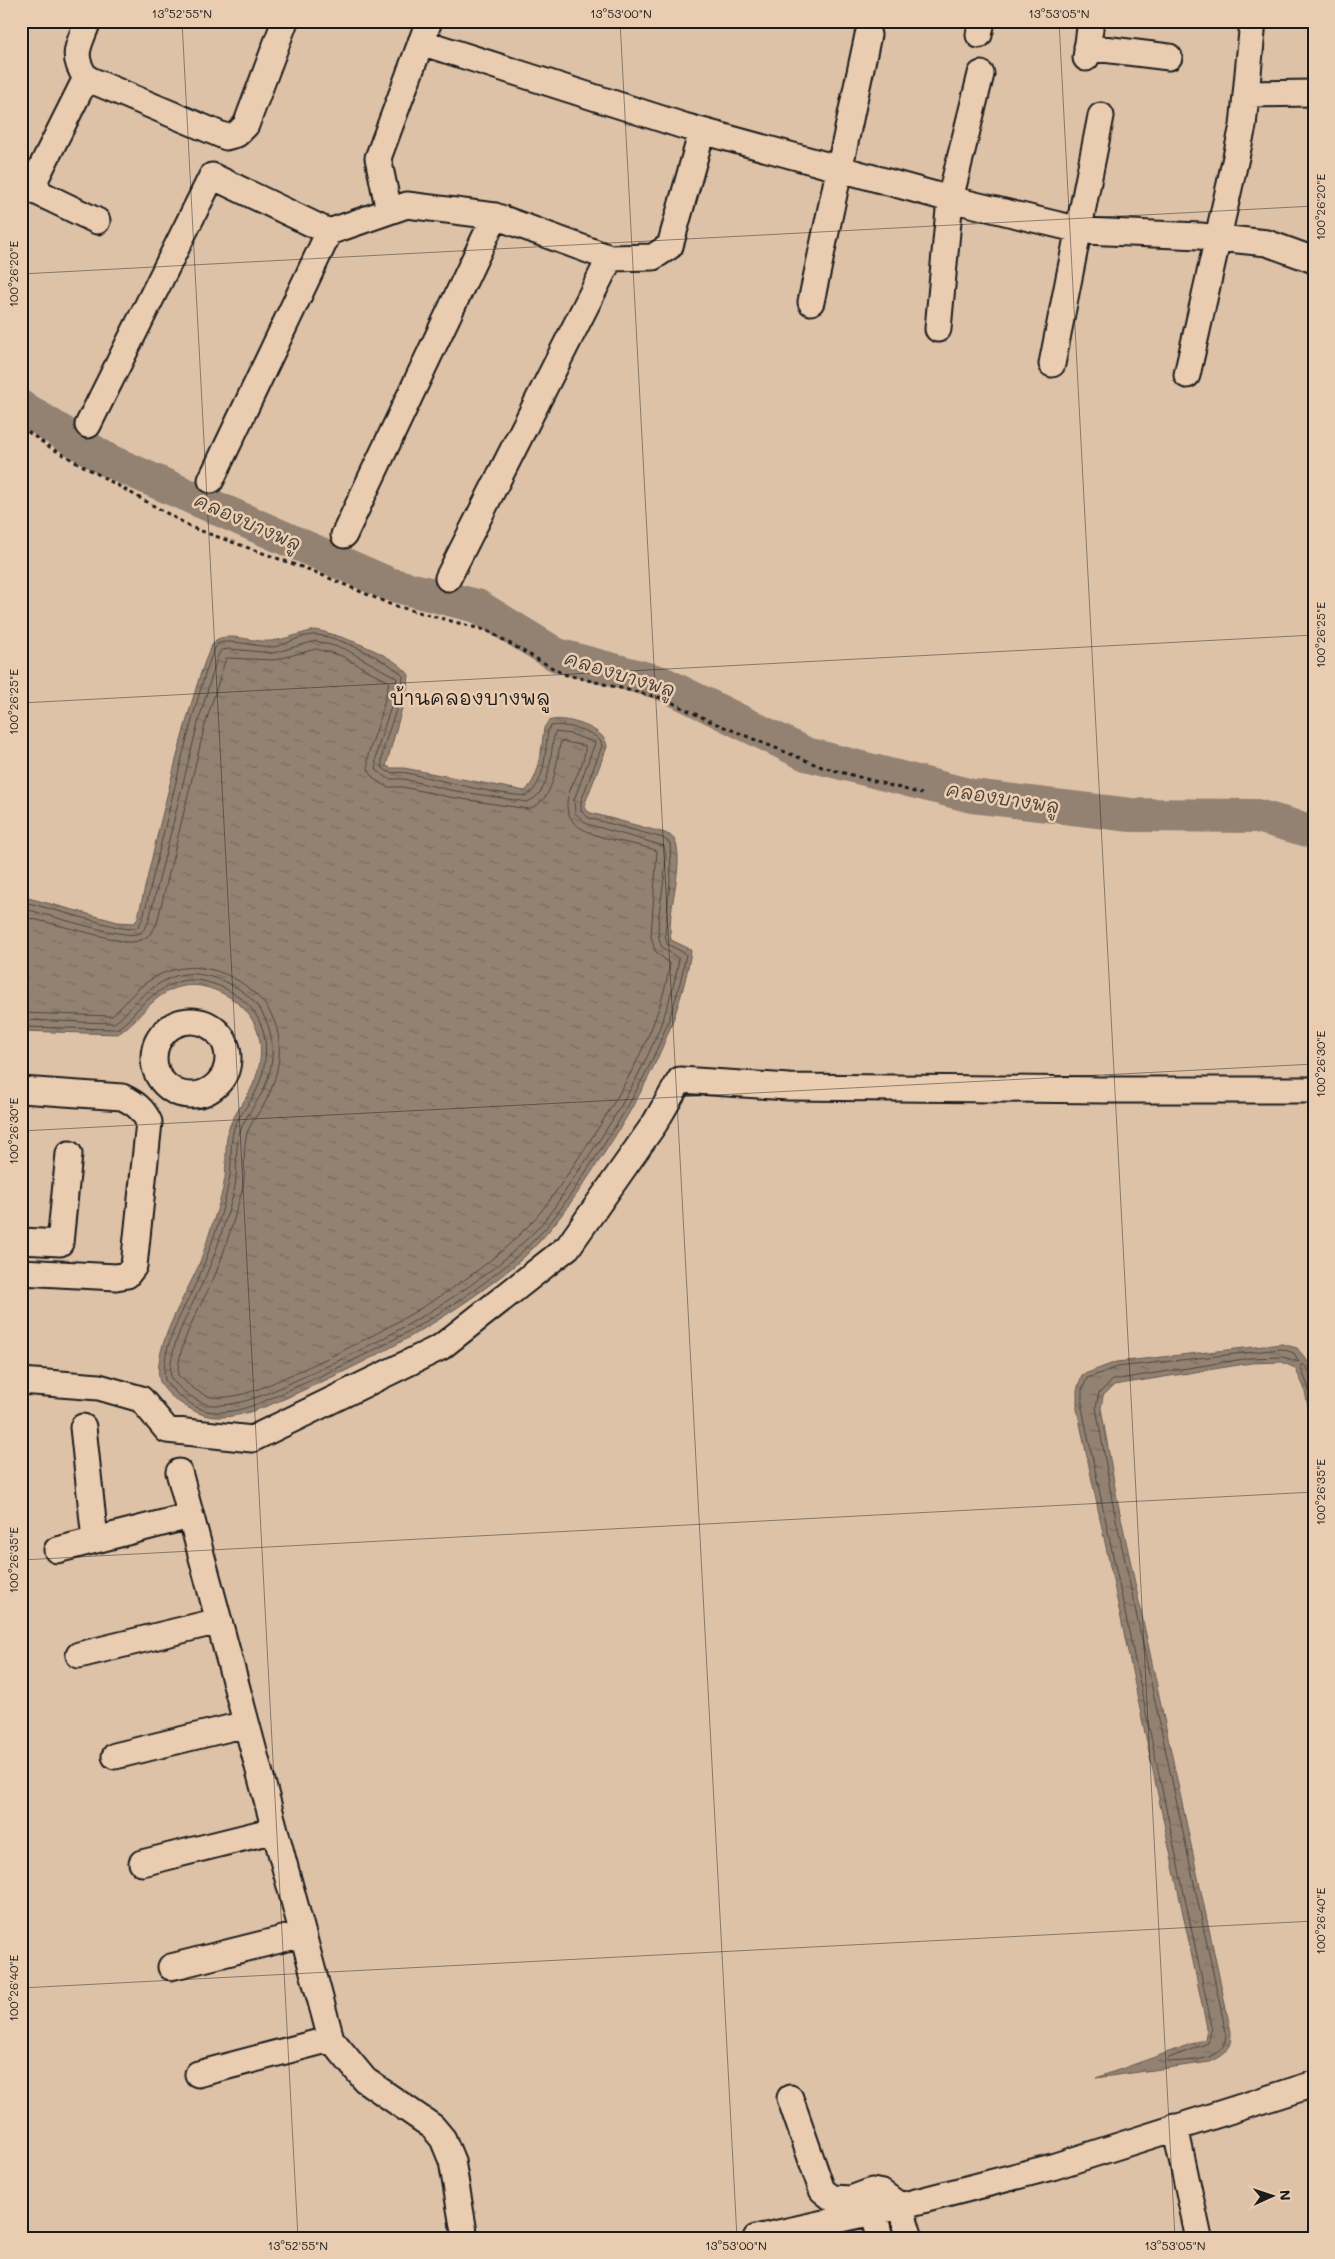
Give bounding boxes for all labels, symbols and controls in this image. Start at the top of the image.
text: 13°52'55"N [152,5,212,21]
text: 13°53'00"N [590,5,652,21]
text: 13°53'05"N [1028,5,1090,21]
text: 100°26'20"E [1312,174,1328,240]
text: 100°26'20"E [5,241,21,307]
water label: คลองบางพลู [190,487,305,558]
text: 100°26'25"E [1312,602,1328,668]
water label: คลองบางพลู [561,645,678,704]
text: 100°26'25"E [5,669,21,735]
district label: บ้านคลองบางพลู [390,684,550,713]
water label: คลองบางพลู [944,776,1061,821]
text: 100°26'30"E [1312,1030,1328,1097]
text: 100°26'30"E [5,1097,21,1164]
text: 100°26'35"E [1312,1459,1328,1525]
text: 100°26'35"E [5,1527,21,1593]
text: 100°26'40"E [1312,1887,1328,1954]
text: 100°26'40"E [5,1954,21,2021]
north arrow [1248,2172,1298,2222]
text: N [1276,2189,1295,2201]
text: 13°52'55"N [268,2237,328,2253]
text: 13°53'00"N [705,2237,767,2253]
text: 13°53'05"N [1144,2237,1206,2253]

